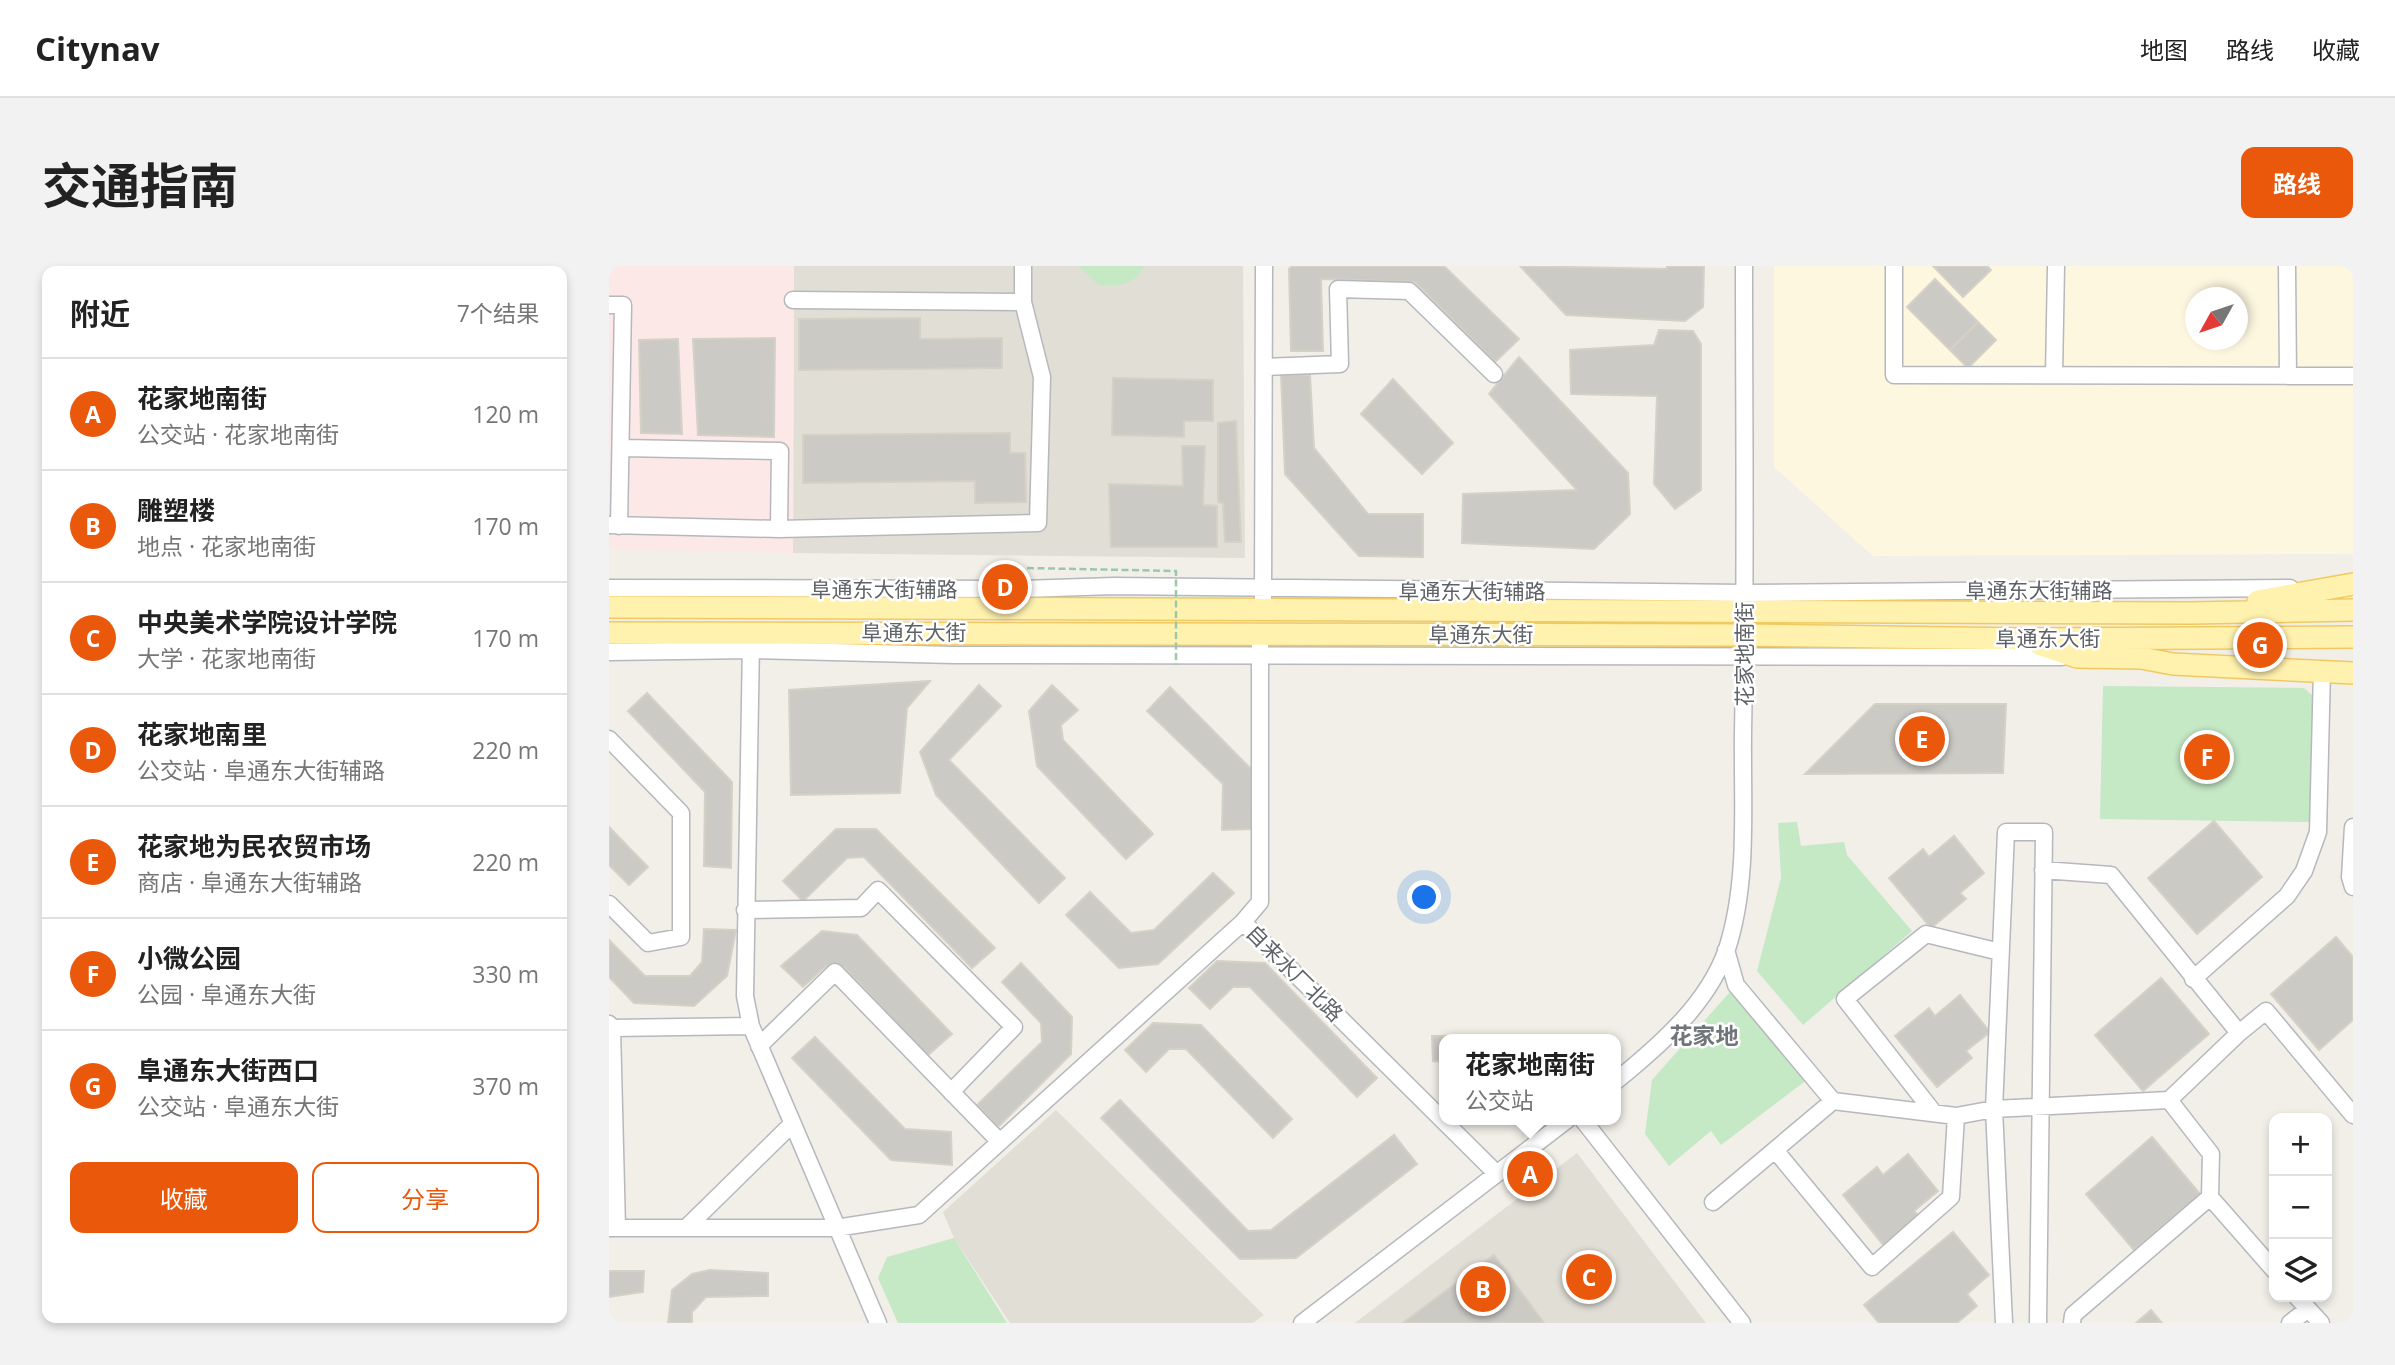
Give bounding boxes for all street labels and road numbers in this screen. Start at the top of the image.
street label: 阜通东大街辅路 [811,575,958,603]
street label: 阜通东大街辅路 [1966,576,2113,604]
street label: 阜通东大街辅路 [1399,577,1546,605]
street label: 花家地南街 [1730,602,1758,707]
street label: 阜通东大街 [862,618,967,646]
street label: 阜通东大街 [1429,620,1534,648]
street label: 阜通东大街 [1996,624,2101,652]
street label: 自来水厂北路 [1241,919,1349,1027]

